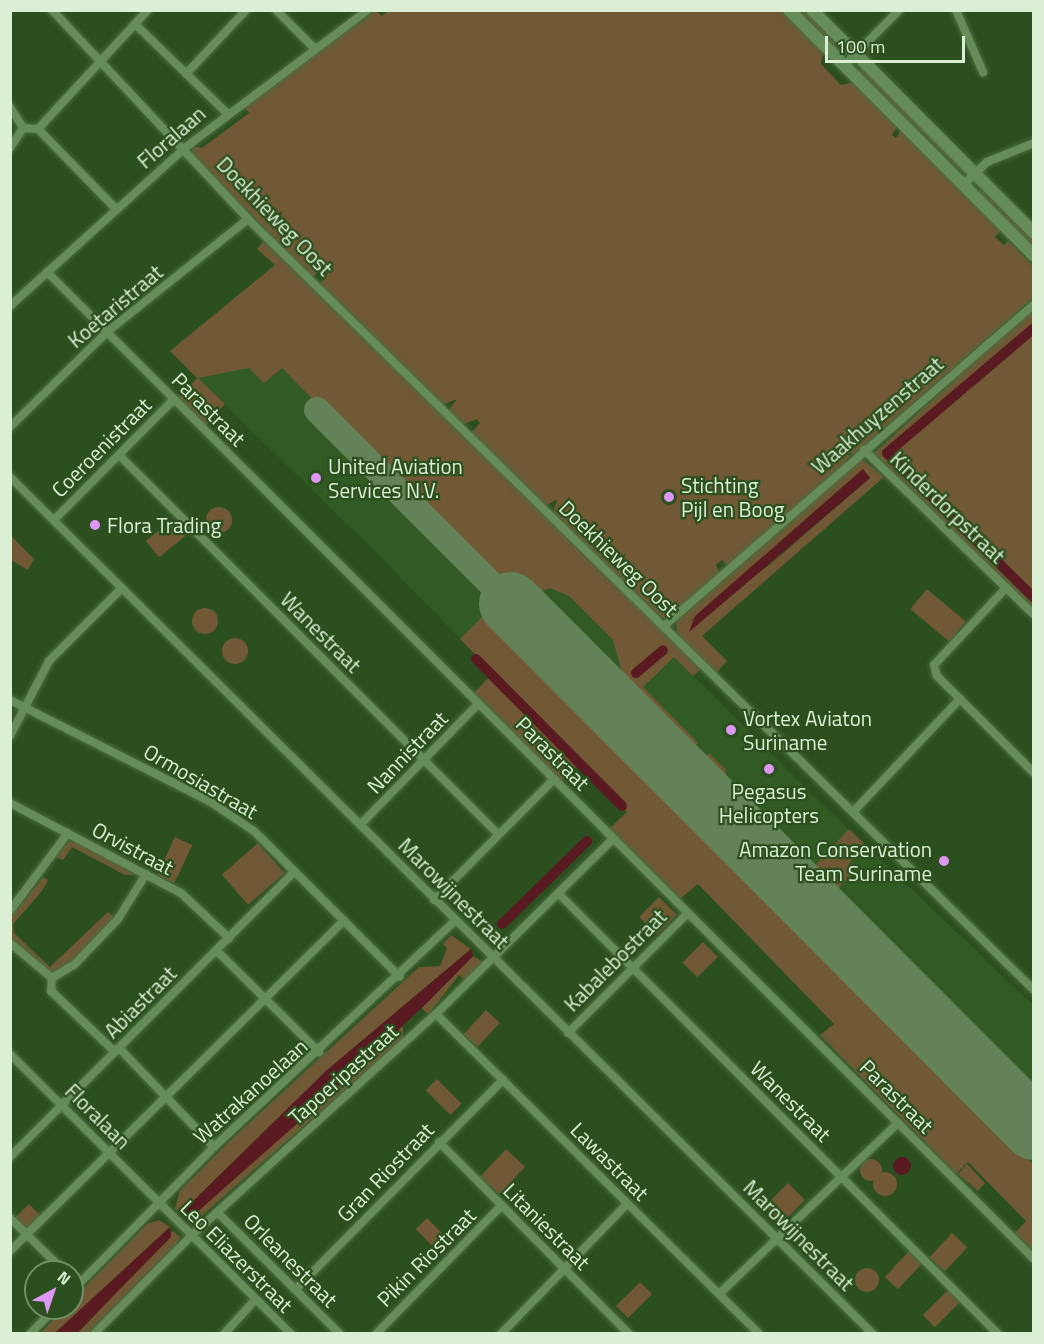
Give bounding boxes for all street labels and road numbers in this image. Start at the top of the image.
street label: Floralaan [132,101,210,173]
street label: Doekhieweg Oost [212,151,338,281]
street label: Koetaristraat [63,259,167,353]
street label: Waakhuyzenstraat [806,351,948,479]
street label: Parastraat [167,367,251,451]
street label: Coeroenistraat [46,392,156,502]
street label: Kinderdorpstraat [885,446,1011,568]
street label: Doekhieweg Oost [554,495,684,621]
street label: Wanestraat [275,586,367,678]
street label: Nannistraat [362,706,452,798]
street label: Parastraat [511,711,595,795]
street label: Ormosiastraat [140,738,262,824]
street label: Orvistraat [88,816,178,880]
street label: Marowijnestraat [393,832,515,954]
street label: Kabalebostraat [559,904,671,1016]
street label: Abiastraat [99,961,181,1043]
street label: Tapoeripastraat [283,1018,403,1130]
street label: Watrakanoelaan [188,1033,312,1149]
street label: Parastraat [855,1054,939,1138]
street label: Wanestraat [745,1055,837,1147]
street label: Floralaan [60,1078,136,1154]
street label: Gran Riostraat [331,1117,439,1227]
street label: Lawastraat [566,1117,654,1205]
street label: Marowijnestraat [738,1174,860,1296]
street label: Litaniestraat [499,1178,595,1274]
street label: Leo Eliazerstraat [176,1195,298,1317]
street label: Pikin Riostraat [371,1202,481,1312]
street label: Orleanestraat [239,1208,343,1312]

